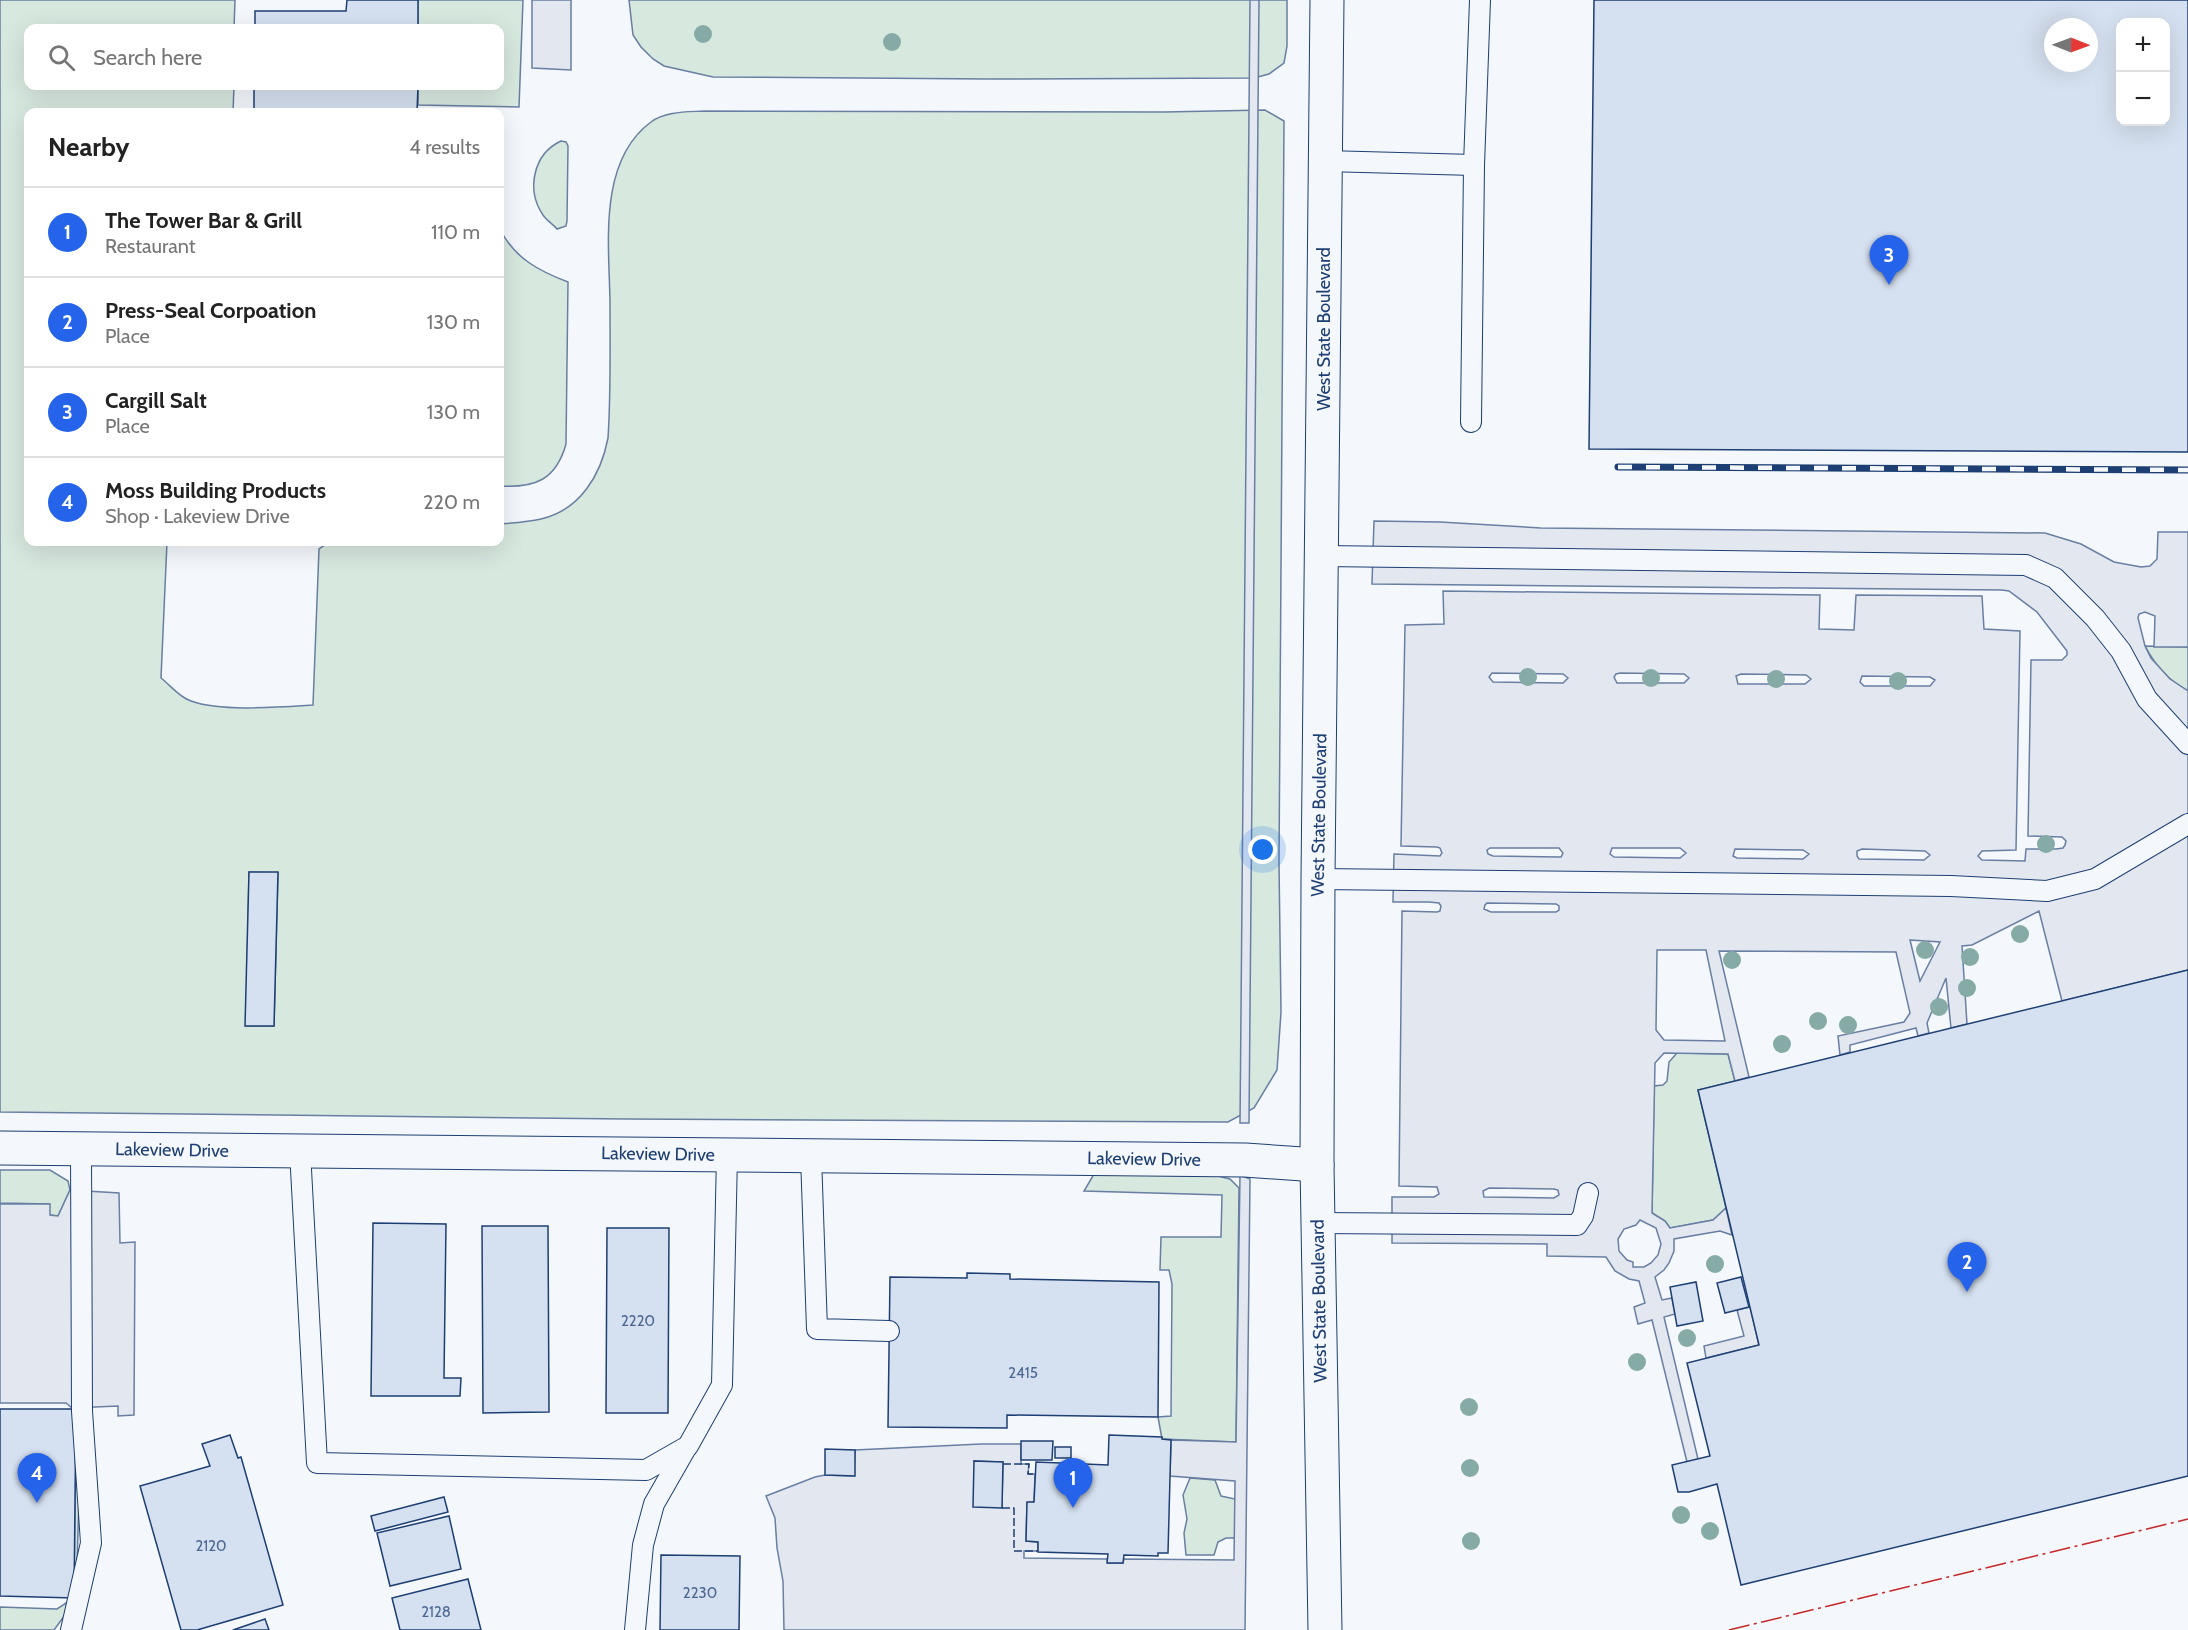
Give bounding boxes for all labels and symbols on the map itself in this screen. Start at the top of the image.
north arrow [2044,18,2098,72]
pin: 3 [1870,236,1908,285]
street label: West State Boulevard [1313,247,1335,411]
street label: West State Boulevard [1307,733,1331,897]
your location [1248,835,1277,864]
street label: Lakeview Drive [115,1138,229,1162]
street label: Lakeview Drive [601,1142,715,1166]
street label: Lakeview Drive [1087,1147,1201,1171]
street label: West State Boulevard [1307,1219,1331,1383]
pin: 2 [1948,1242,1986,1292]
house number: 2220 [621,1312,655,1330]
house number: 2415 [1008,1364,1038,1382]
pin: 4 [18,1454,57,1503]
pin: 1 [1054,1458,1092,1508]
house number: 2120 [195,1537,227,1555]
house number: 2230 [683,1584,717,1602]
house number: 2128 [421,1603,451,1621]

